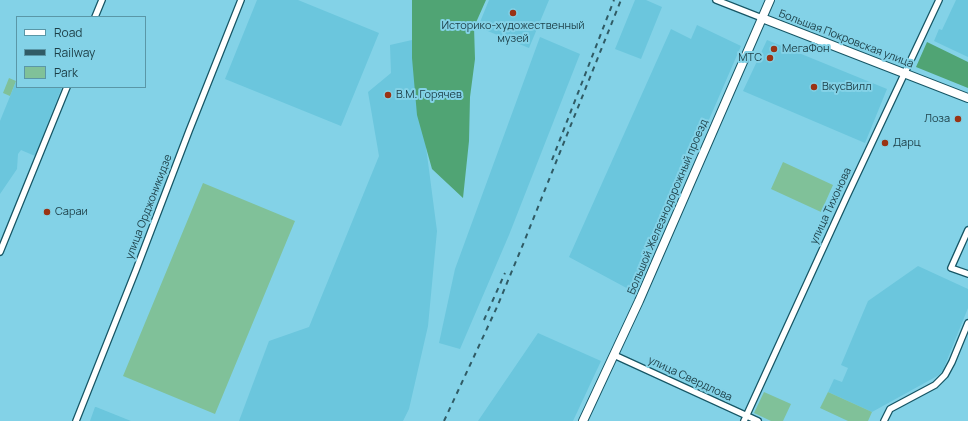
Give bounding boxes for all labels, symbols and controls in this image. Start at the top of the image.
street label: Большая Покровская улица [777,7,915,71]
marker: Историко-художественный музей [508,8,518,18]
legend [16,16,146,88]
place label: Историко-художественный музей [441,19,585,45]
text: Road [54,24,82,41]
place label: МегаФон [782,42,830,56]
text: Railway [54,44,95,61]
marker: МегаФон [769,44,779,54]
place label: МТС [738,51,762,65]
marker: МТС [765,53,775,63]
text: Park [54,64,78,81]
place label: ВкусВилл [822,80,872,94]
marker: ВкусВилл [809,82,819,92]
place label: В.М. Горячев [396,88,462,102]
marker: В.М. Горячев [383,90,393,100]
place label: Лоза [924,112,950,126]
marker: Лоза [953,114,963,124]
street label: Большой Железнодорожный проезд [625,117,711,297]
place label: Дарц [893,136,921,150]
marker: Дарц [880,138,890,148]
street label: улица Орджоникидзе [123,153,175,261]
street label: улица Тихонова [807,166,855,246]
place label: Сараи [55,205,88,219]
marker: Сараи [42,207,52,217]
street label: улица Свердлова [646,354,734,404]

